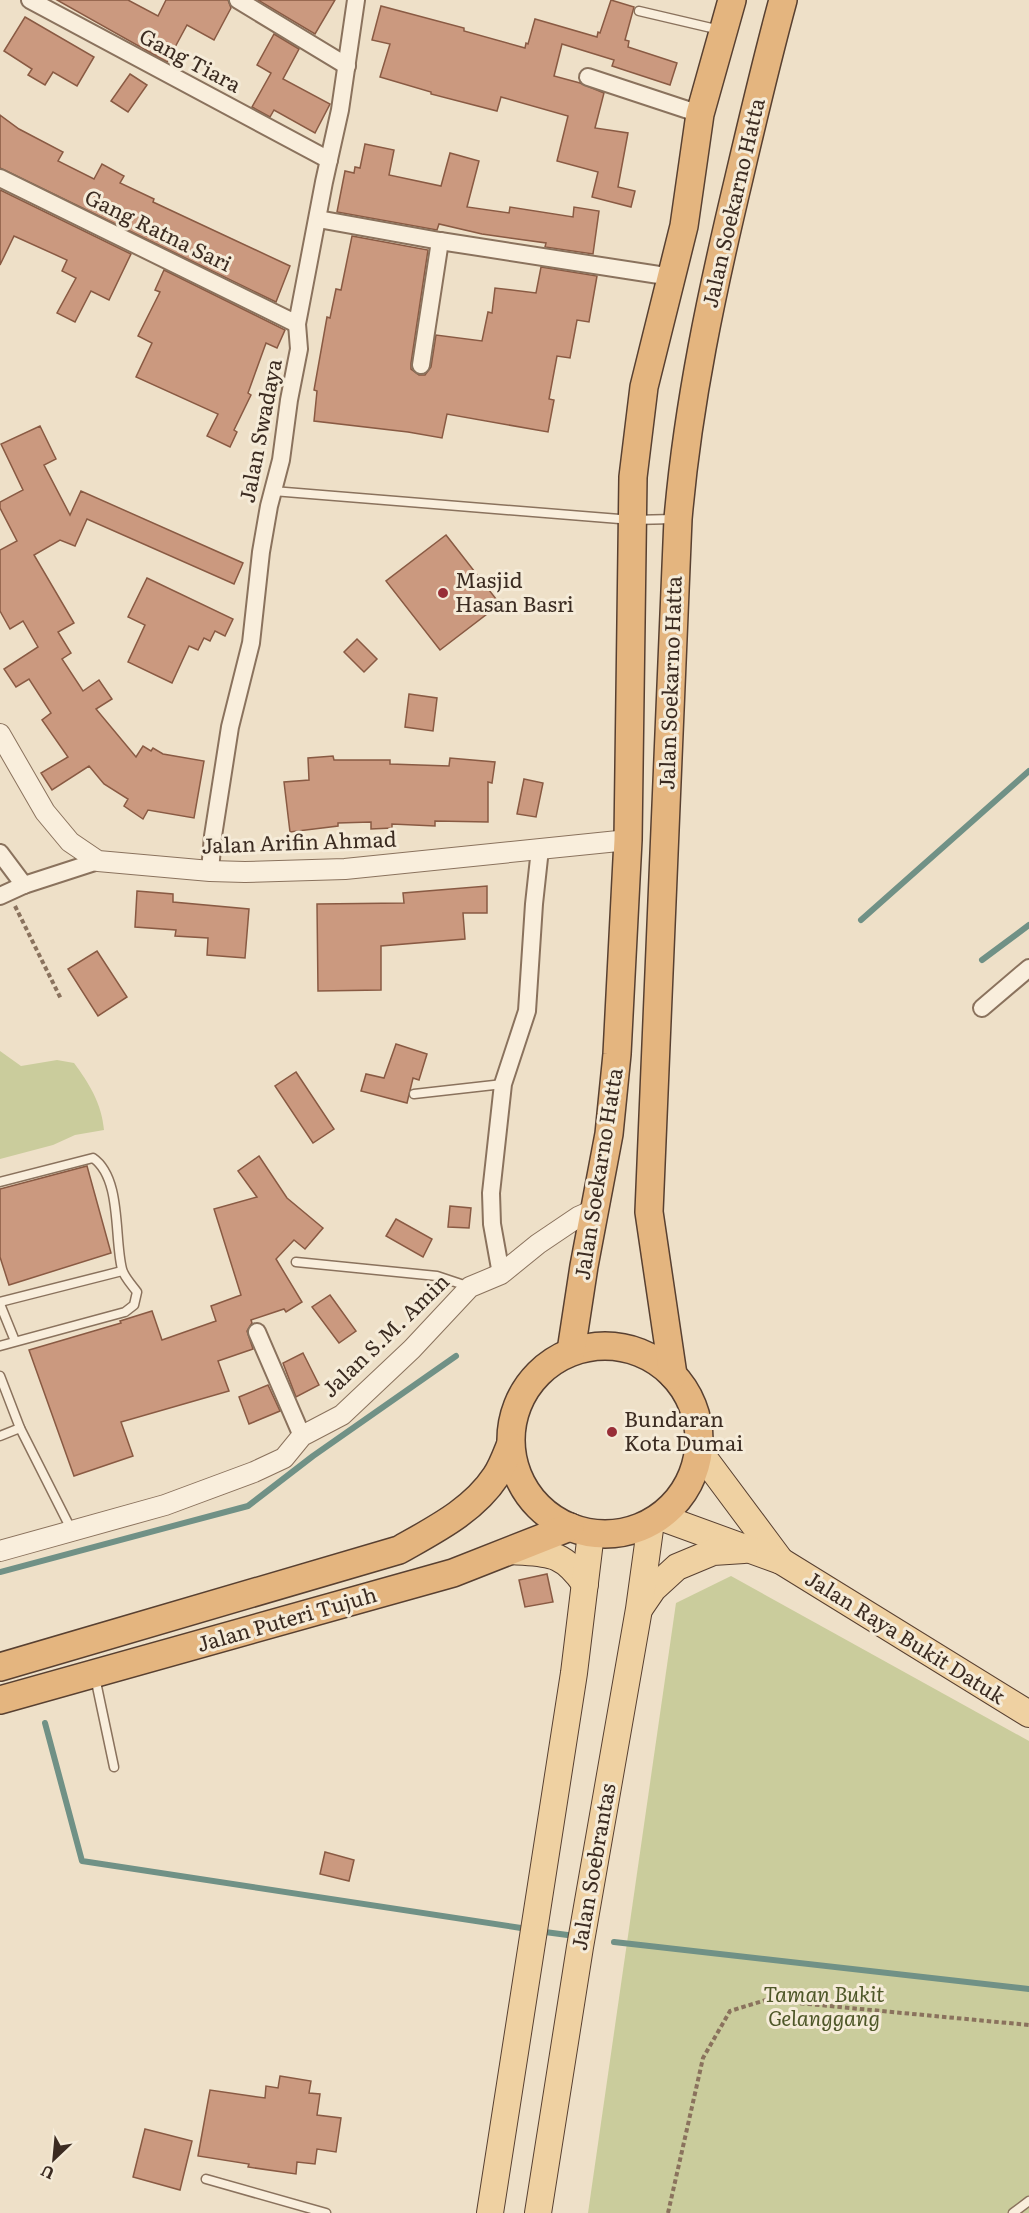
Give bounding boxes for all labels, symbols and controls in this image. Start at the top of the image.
street label: Gang Tiara [135,19,248,99]
street label: Jalan Soekarno Hatta [692,94,771,310]
street label: Gang Ratna Sari [80,180,238,278]
street label: Jalan Swadaya [229,355,288,505]
place label: Masjid Hasan Basri [455,563,574,618]
street label: Jalan Soekarno Hatta [649,575,688,791]
marker: Masjid Hasan Basri [436,586,450,600]
street label: Jalan Arifin Ahmad [201,822,397,859]
street label: Jalan Soekarno Hatta [564,1065,629,1282]
street label: Jalan S.M. Amin [314,1265,455,1403]
place label: Bundaran Kota Dumai [624,1402,743,1457]
marker: Bundaran Kota Dumai [605,1425,619,1439]
street label: Jalan Raya Bukit Datuk [800,1562,1013,1710]
street label: Jalan Puteri Tujuh [193,1577,380,1658]
street label: Jalan Soebrantas [562,1781,622,1953]
park label: Taman Bukit Gelanggang [763,1977,885,2032]
north arrow [24,2129,84,2189]
text: U [36,2160,58,2187]

